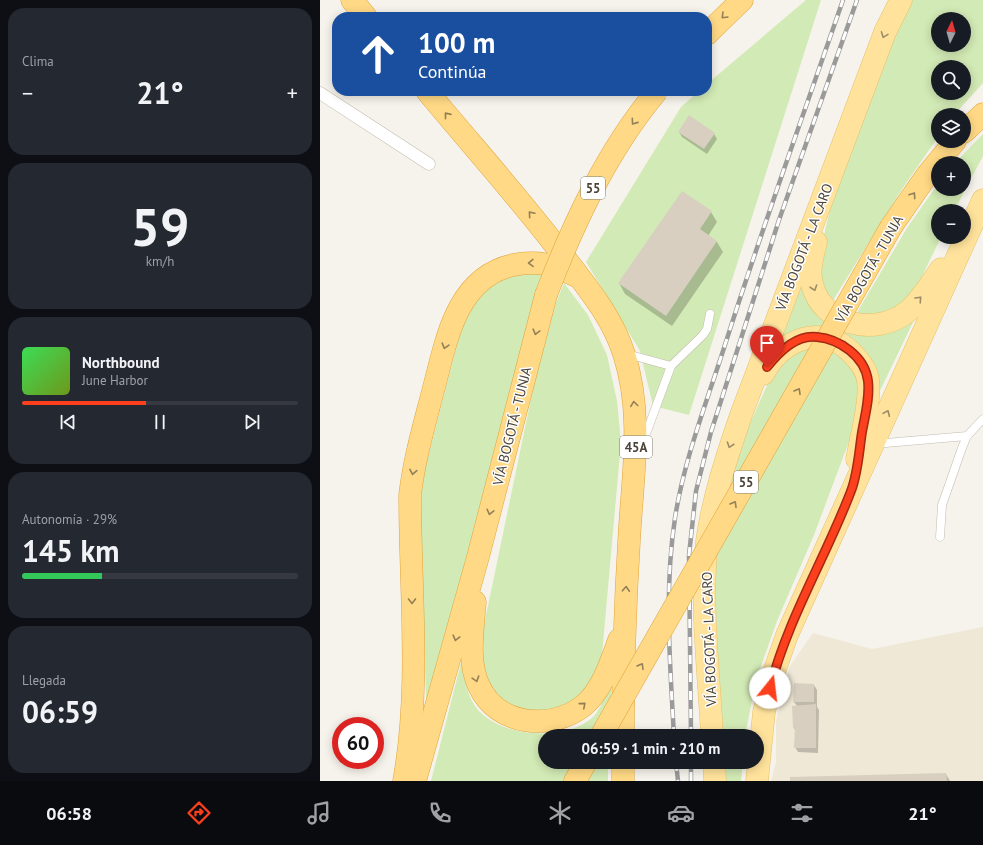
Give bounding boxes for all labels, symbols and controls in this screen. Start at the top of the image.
one-way arrow [721,11,729,19]
north arrow [931,12,971,52]
map controls [931,12,971,244]
text: 100 m [418,24,495,61]
icon: ahead [352,28,404,80]
one-way arrow [880,32,888,39]
text: Clima [22,53,54,70]
text: Continúa [418,60,487,83]
button: search [931,60,971,100]
text: 21° [136,73,184,112]
text: − [22,79,33,107]
text: + [287,79,298,107]
button: layers [931,108,971,148]
one-way arrow [444,113,451,120]
one-way arrow [632,118,639,125]
button: + [931,156,971,196]
road number: 55 [581,177,605,199]
street label: VÍA BOGOTÁ - LA CARO [771,181,837,314]
one-way arrow [909,192,916,199]
text: 59 [131,193,189,260]
button: − [931,204,971,244]
one-way arrow [529,211,536,219]
street label: VÍA BOGOTÁ - TUNJA [830,211,908,327]
text: km/h [146,253,174,270]
one-way arrow [528,258,534,267]
one-way arrow [809,285,818,292]
one-way arrow [914,296,921,304]
pin [750,326,784,367]
one-way arrow [532,329,541,336]
icon: arrive [756,332,778,354]
one-way arrow [441,342,450,349]
text: Northbound [82,353,159,372]
street label: VÍA BOGOTÁ - TUNJA [488,364,536,488]
text: June Harbor [82,372,148,389]
one-way arrow [793,388,801,395]
one-way arrow [630,401,639,407]
one-way arrow [882,410,890,417]
icon: previous [57,411,79,433]
icon: pause [149,411,171,433]
icon: next [241,411,263,433]
road number: 45A [620,436,652,458]
one-way arrow [727,442,735,449]
one-way arrow [409,469,418,475]
road number: 55 [734,471,758,493]
one-way arrow [729,501,736,508]
one-way arrow [486,509,494,516]
text: Autonomía · 29% [22,511,117,528]
text: 145 km [22,531,120,570]
street label: VÍA BOGOTÁ - LA CARO [698,571,720,708]
one-way arrow [622,586,630,592]
one-way arrow [408,598,417,604]
one-way arrow [452,634,461,641]
one-way arrow [637,663,644,670]
position arrow [749,667,791,709]
text: Llegada [22,672,66,689]
one-way arrow [471,675,480,682]
text: 06:59 [22,692,98,731]
one-way arrow [578,703,585,710]
speed limit sign: 60 [332,717,384,769]
text: 06:59 · 1 min · 210 m [582,739,720,758]
icon: directions [185,799,213,827]
icon: music [305,799,333,827]
icon: phone [426,799,454,827]
icon: climate [546,799,574,827]
icon: car [667,799,695,827]
icon: filters [788,799,816,827]
text: 06:58 [46,802,92,825]
text: 21° [908,802,937,825]

